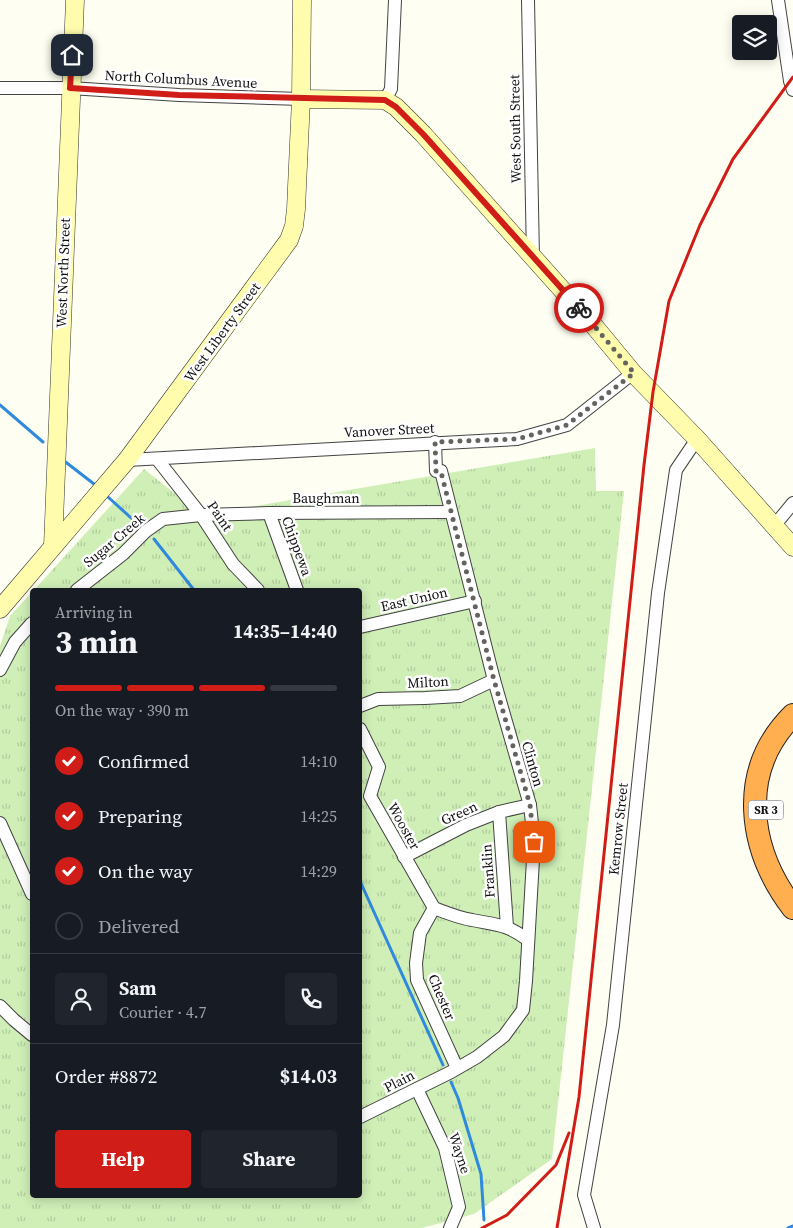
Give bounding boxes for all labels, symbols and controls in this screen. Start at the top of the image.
map controls [732,15,777,60]
button: layers [732,15,777,60]
pin [51,34,93,76]
icon: home [58,41,86,69]
street label: North Columbus Avenue [104,65,258,93]
street label: West South Street [504,74,526,184]
street label: West North Street [51,217,75,328]
street label: West Liberty Street [179,278,265,386]
courier [554,283,604,333]
icon: bike [565,294,593,322]
street label: Vanover Street [343,418,435,442]
street label: Baughman [292,488,360,508]
street label: Paint [203,497,238,535]
street label: Sugar Creek [79,508,149,572]
street label: Chippewa [277,513,317,579]
street label: East Union [379,581,450,616]
text: Arriving in [55,601,133,623]
text: 14:35–14:40 [233,618,337,644]
text: 3 min [55,620,138,664]
street label: Milton [407,671,450,693]
text: On the way · 390 m [55,699,189,721]
street label: Clinton [517,739,549,790]
icon: check [55,747,83,775]
text: Confirmed [98,748,189,774]
text: 14:10 [300,750,337,772]
street label: Kemrow Street [603,782,633,876]
street label: Green [438,796,481,830]
street label: Wooster [383,799,425,853]
road number: SR 3 [748,800,784,820]
icon: check [55,802,83,830]
text: Preparing [98,803,182,829]
text: 14:25 [300,805,337,827]
pin [513,821,555,863]
icon: bag [520,828,548,856]
street label: Franklin [476,843,500,898]
icon: check [55,857,83,885]
text: On the way [98,858,193,884]
text: 14:29 [300,860,337,882]
text: Delivered [98,913,179,939]
street label: Chester [423,971,461,1023]
button: person [55,973,107,1025]
button: phone [285,973,337,1025]
text: Sam [119,975,157,1001]
text: Courier · 4.7 [119,1001,207,1023]
text: Order #8872 [55,1063,157,1089]
text: $14.03 [280,1063,337,1089]
street label: Plain [380,1065,418,1097]
button: Help [55,1130,191,1188]
button: Share [201,1130,337,1188]
street label: Wayne [444,1130,476,1176]

